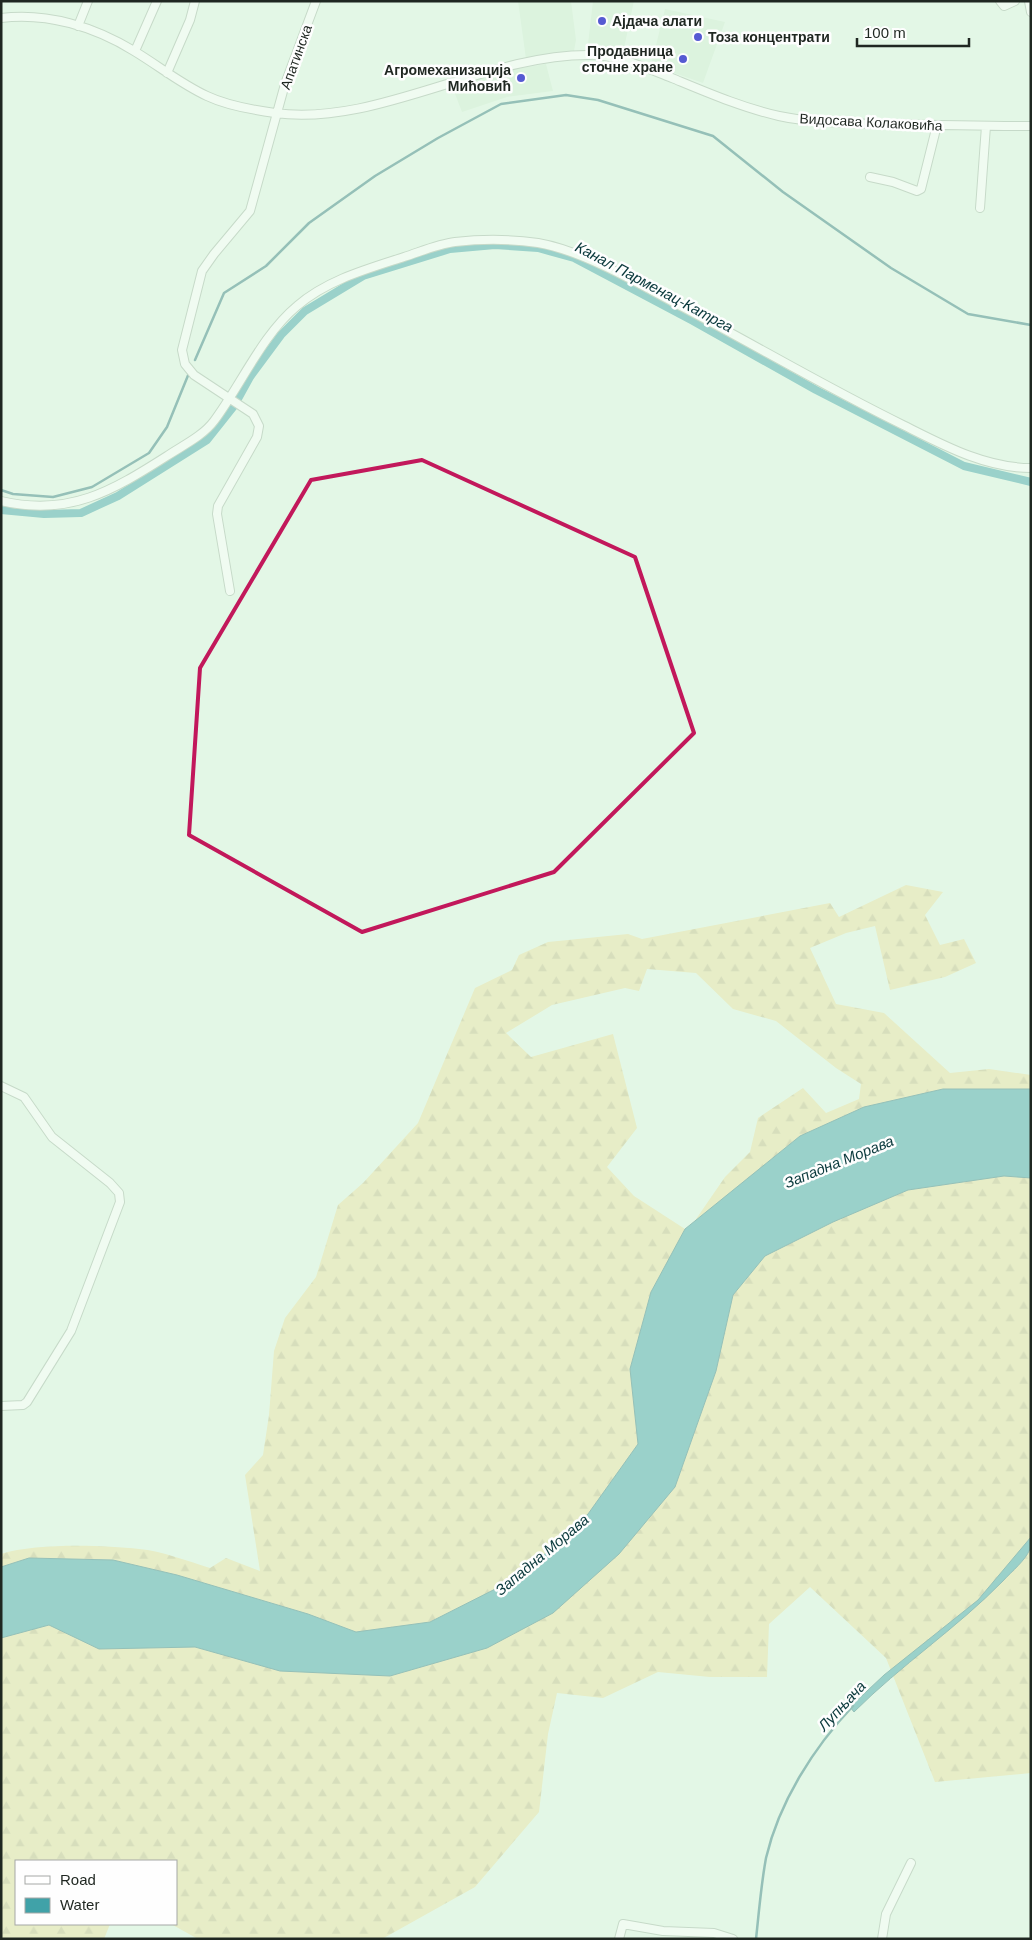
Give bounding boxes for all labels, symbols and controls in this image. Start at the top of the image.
place label: Ајдача алати [612,13,702,29]
marker: Ајдача алати [596,15,608,27]
scale bar [857,15,970,47]
street label: Апатинска [277,22,315,91]
text: 100 m [864,24,906,41]
place label: Тоза концентрати [708,29,830,45]
marker: Тоза концентрати [692,31,704,43]
place label: Продавница сточне хране [582,43,673,75]
marker: Продавница сточне хране [677,53,689,65]
place label: Агромеханизација Мићовић [384,62,511,94]
marker: Агромеханизација Мићовић [515,72,527,84]
street label: Видосава Колаковића [799,110,943,134]
water label: Канал Парменац-Катрга [573,238,736,335]
water label: Западна Морава [782,1132,896,1191]
water label: Западна Морава [492,1511,592,1599]
water label: Лупњача [814,1677,869,1735]
legend [15,1860,178,1925]
text: Road [60,1871,96,1888]
text: Water [60,1896,99,1913]

